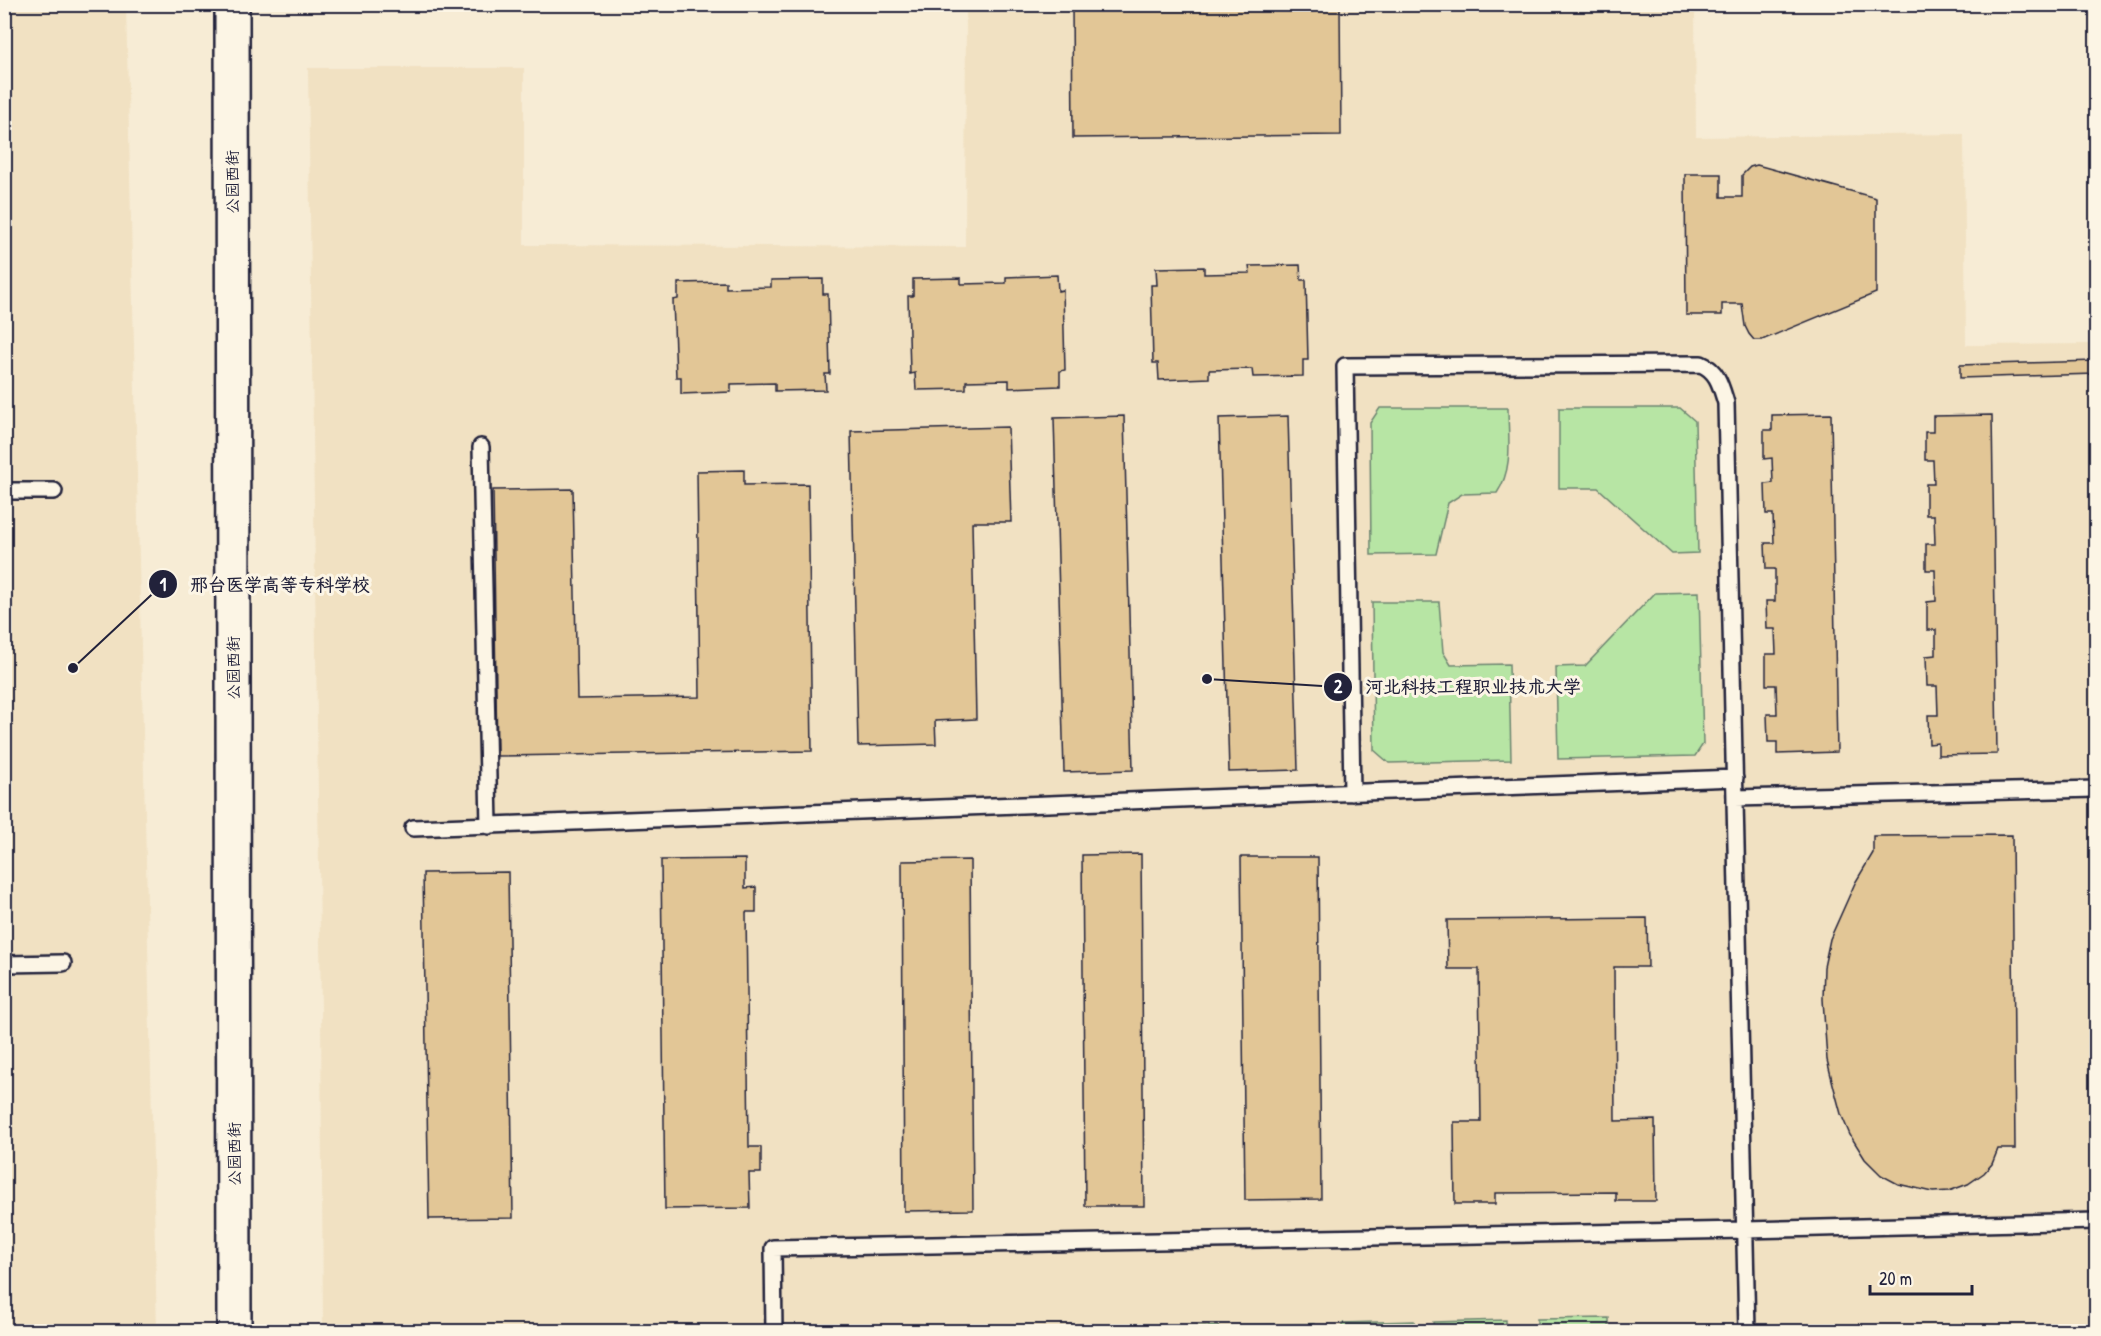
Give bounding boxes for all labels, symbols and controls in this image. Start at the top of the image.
street label: 公园西街 [221,150,243,214]
callout: 邢台医学高等专科学校 [148,566,382,602]
text: 1 [160,572,167,597]
text: 邢台医学高等专科学校 [190,572,370,597]
street label: 公园西街 [222,636,244,700]
callout: 河北科技工程职业技术大学 [1323,669,1593,705]
text: 2 [1334,674,1343,699]
text: 河北科技工程职业技术大学 [1365,674,1581,699]
street label: 公园西街 [223,1122,245,1186]
scale bar [1870,1258,1972,1296]
text: 20 m [1879,1266,1912,1291]

